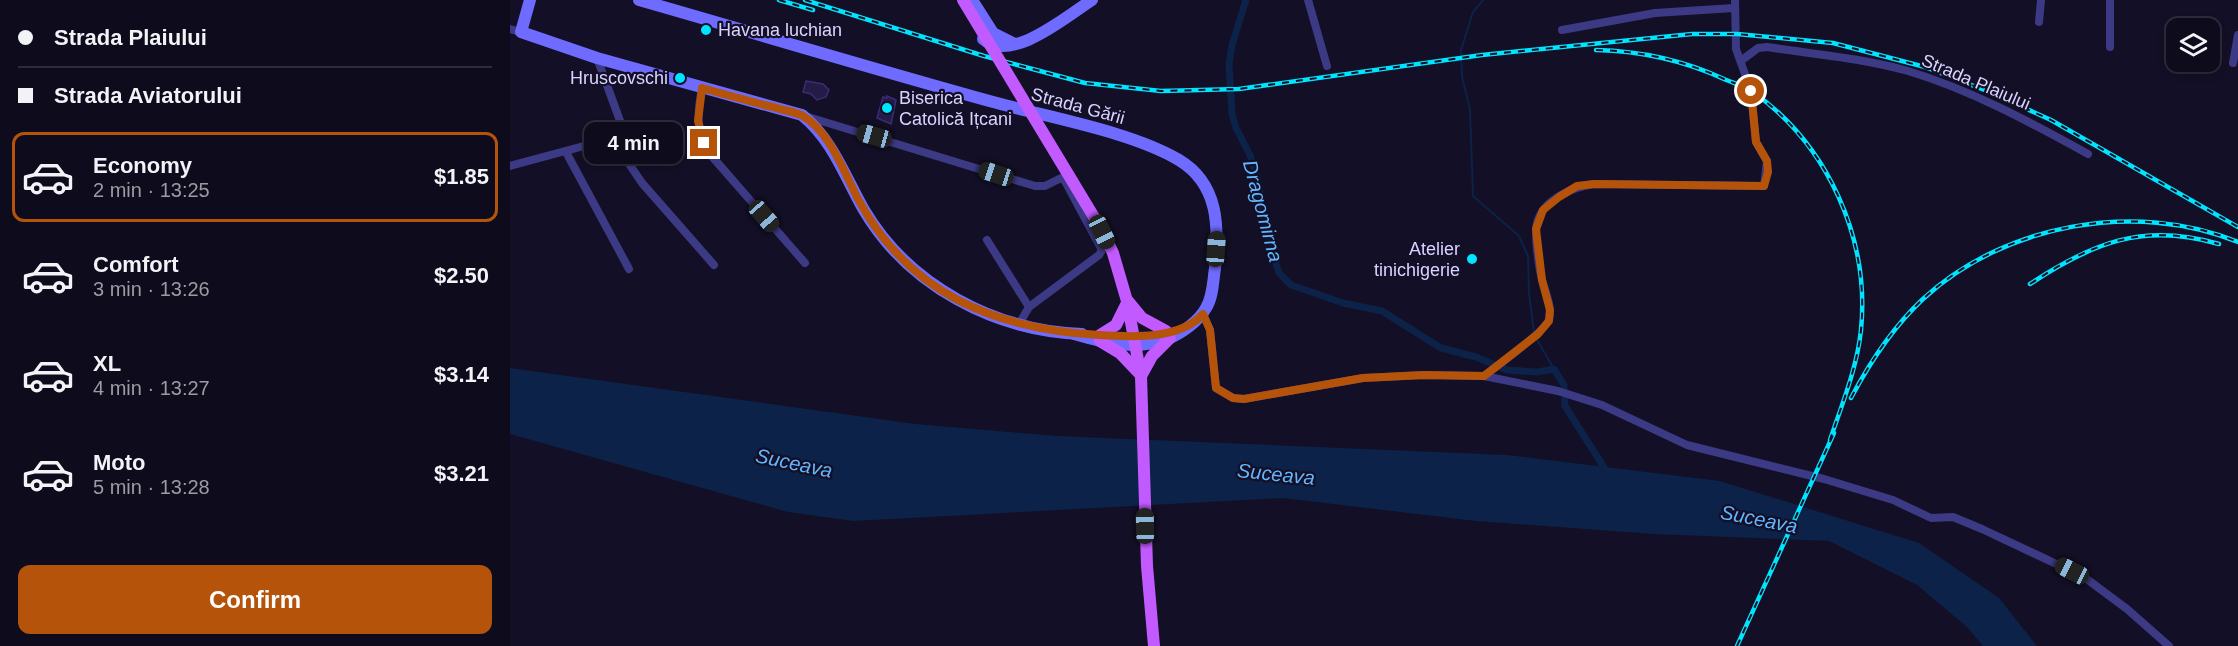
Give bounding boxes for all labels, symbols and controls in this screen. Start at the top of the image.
map controls [2166,18,2220,72]
button: layers [2166,18,2220,72]
place label: Havana luchian [718,20,842,40]
marker: Havana luchian [699,23,713,37]
text: Strada Plaiului [54,25,207,50]
street label: Strada Plaiului [1919,50,2033,114]
place label: Hruscovschi [570,68,668,88]
marker: Hruscovschi [673,71,687,85]
route start [1737,77,1764,104]
text: Strada Aviatorului [54,83,242,108]
street label: Strada Gării [1029,84,1127,128]
place label: Biserica Catolică Ițcani [899,88,1012,129]
marker: Biserica Catolică Ițcani [880,101,894,115]
callout: 4 min [584,122,683,164]
car [854,122,894,150]
route end [690,129,717,156]
text: 4 min [607,132,660,154]
icon: car [21,150,75,204]
text: Economy [93,153,192,178]
water label: Dragomirna [1239,158,1287,264]
car [976,160,1016,188]
text: $1.85 [434,164,489,189]
text: 2 min · 13:25 [93,179,210,201]
car [745,197,783,235]
car [1086,212,1118,252]
car [1206,230,1226,268]
place label: Atelier tinichigerie [1374,239,1460,280]
icon: car [21,249,75,303]
text: Comfort [93,252,179,277]
marker: Atelier tinichigerie [1465,252,1479,266]
text: $2.50 [434,263,489,288]
text: 3 min · 13:26 [93,278,210,300]
icon: car [21,348,75,402]
text: XL [93,351,121,376]
text: $3.14 [434,362,489,387]
text: 4 min · 13:27 [93,377,210,399]
water label: Suceava [754,444,834,482]
icon: car [21,447,75,501]
text: Moto [93,450,146,475]
water label: Suceava [1236,459,1316,489]
text: $3.21 [434,461,489,486]
text: 5 min · 13:28 [93,476,210,498]
water label: Suceava [1719,501,1799,537]
car [1136,508,1154,544]
car [2052,555,2092,587]
button: Confirm [18,565,492,634]

